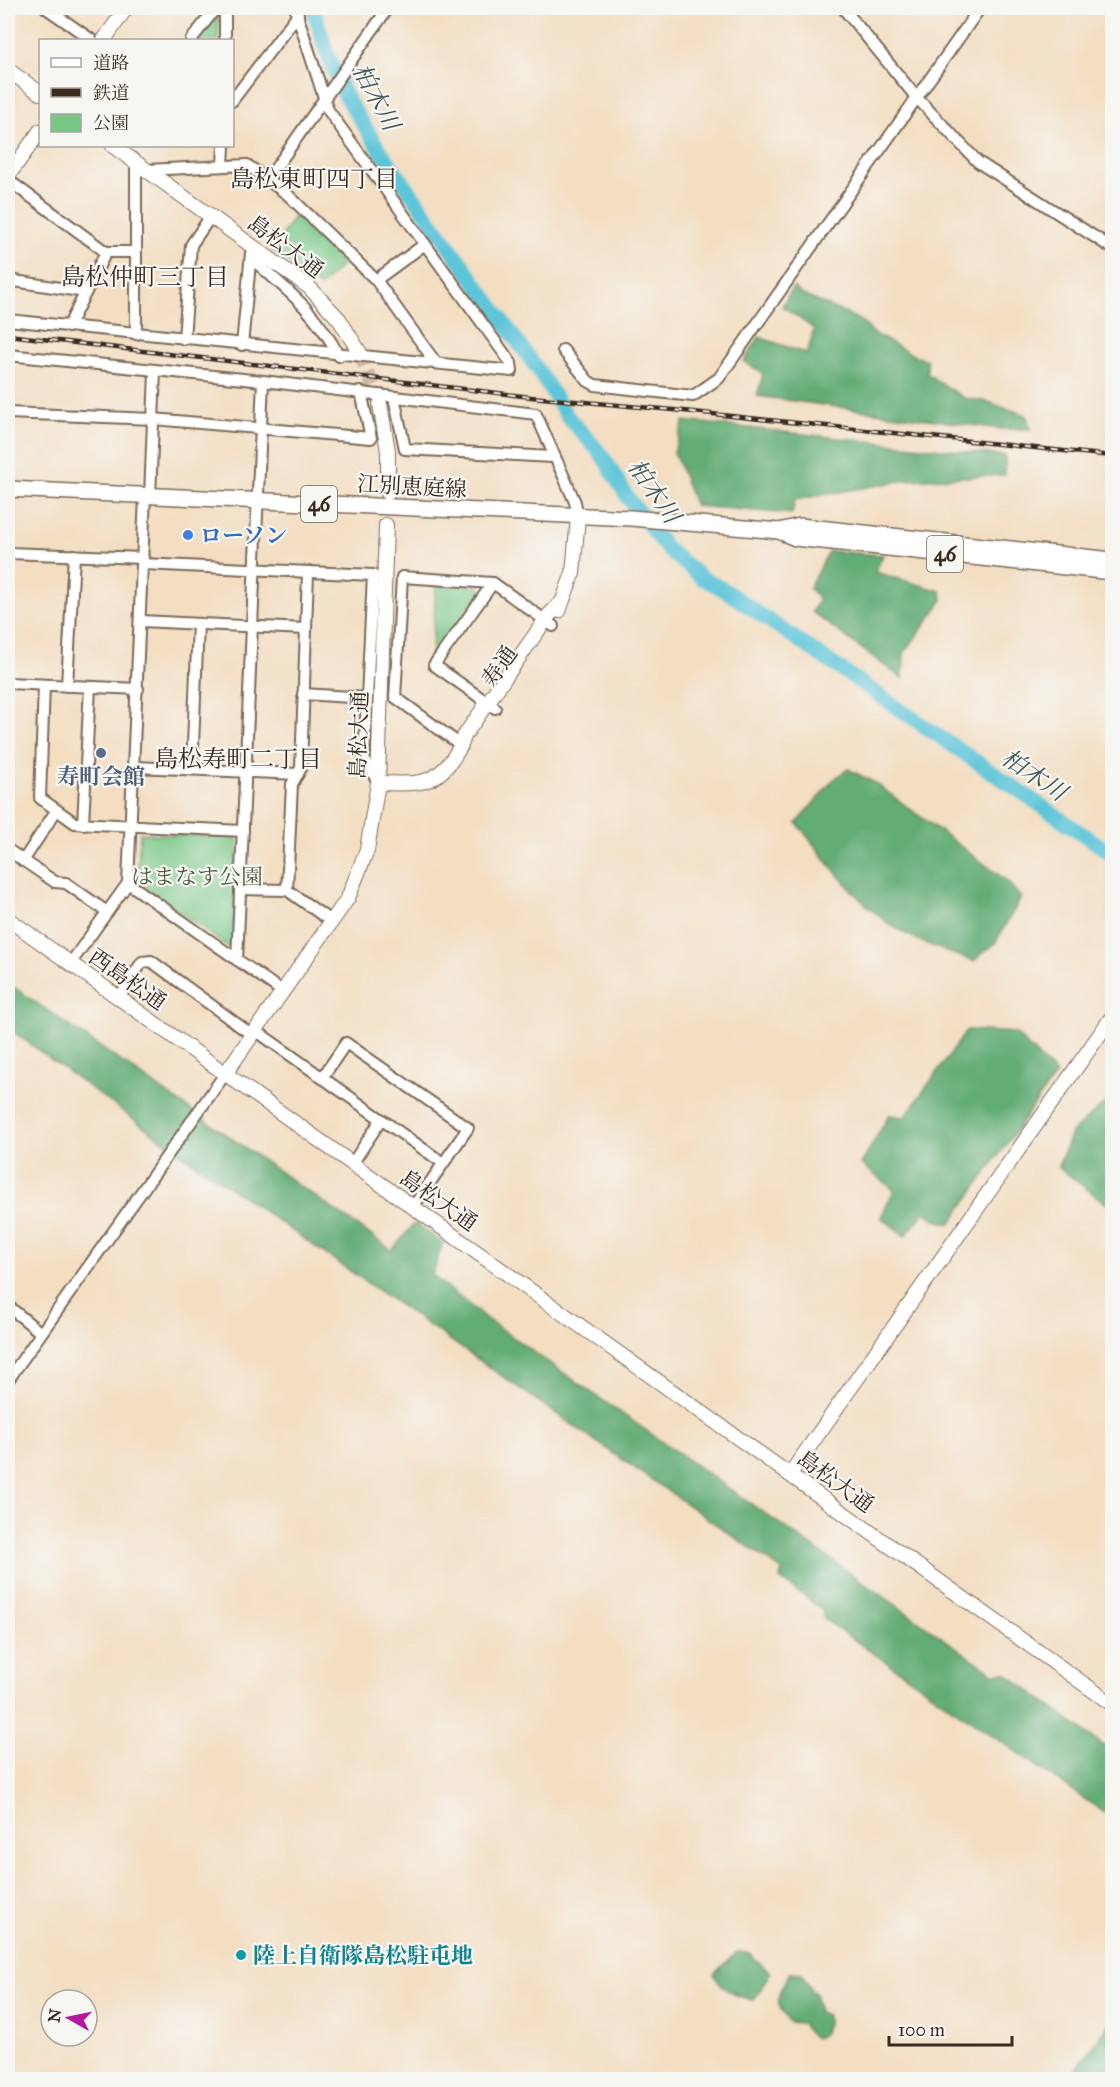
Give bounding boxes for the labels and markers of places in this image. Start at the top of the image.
place label: ローソン [200,522,287,549]
marker: ローソン [181,528,195,542]
marker: 寿町会館 [94,746,108,760]
place label: 寿町会館 [57,763,145,790]
place label: 陸上自衛隊島松駐屯地 [253,1942,473,1969]
marker: 陸上自衛隊島松駐屯地 [234,1948,248,1962]

